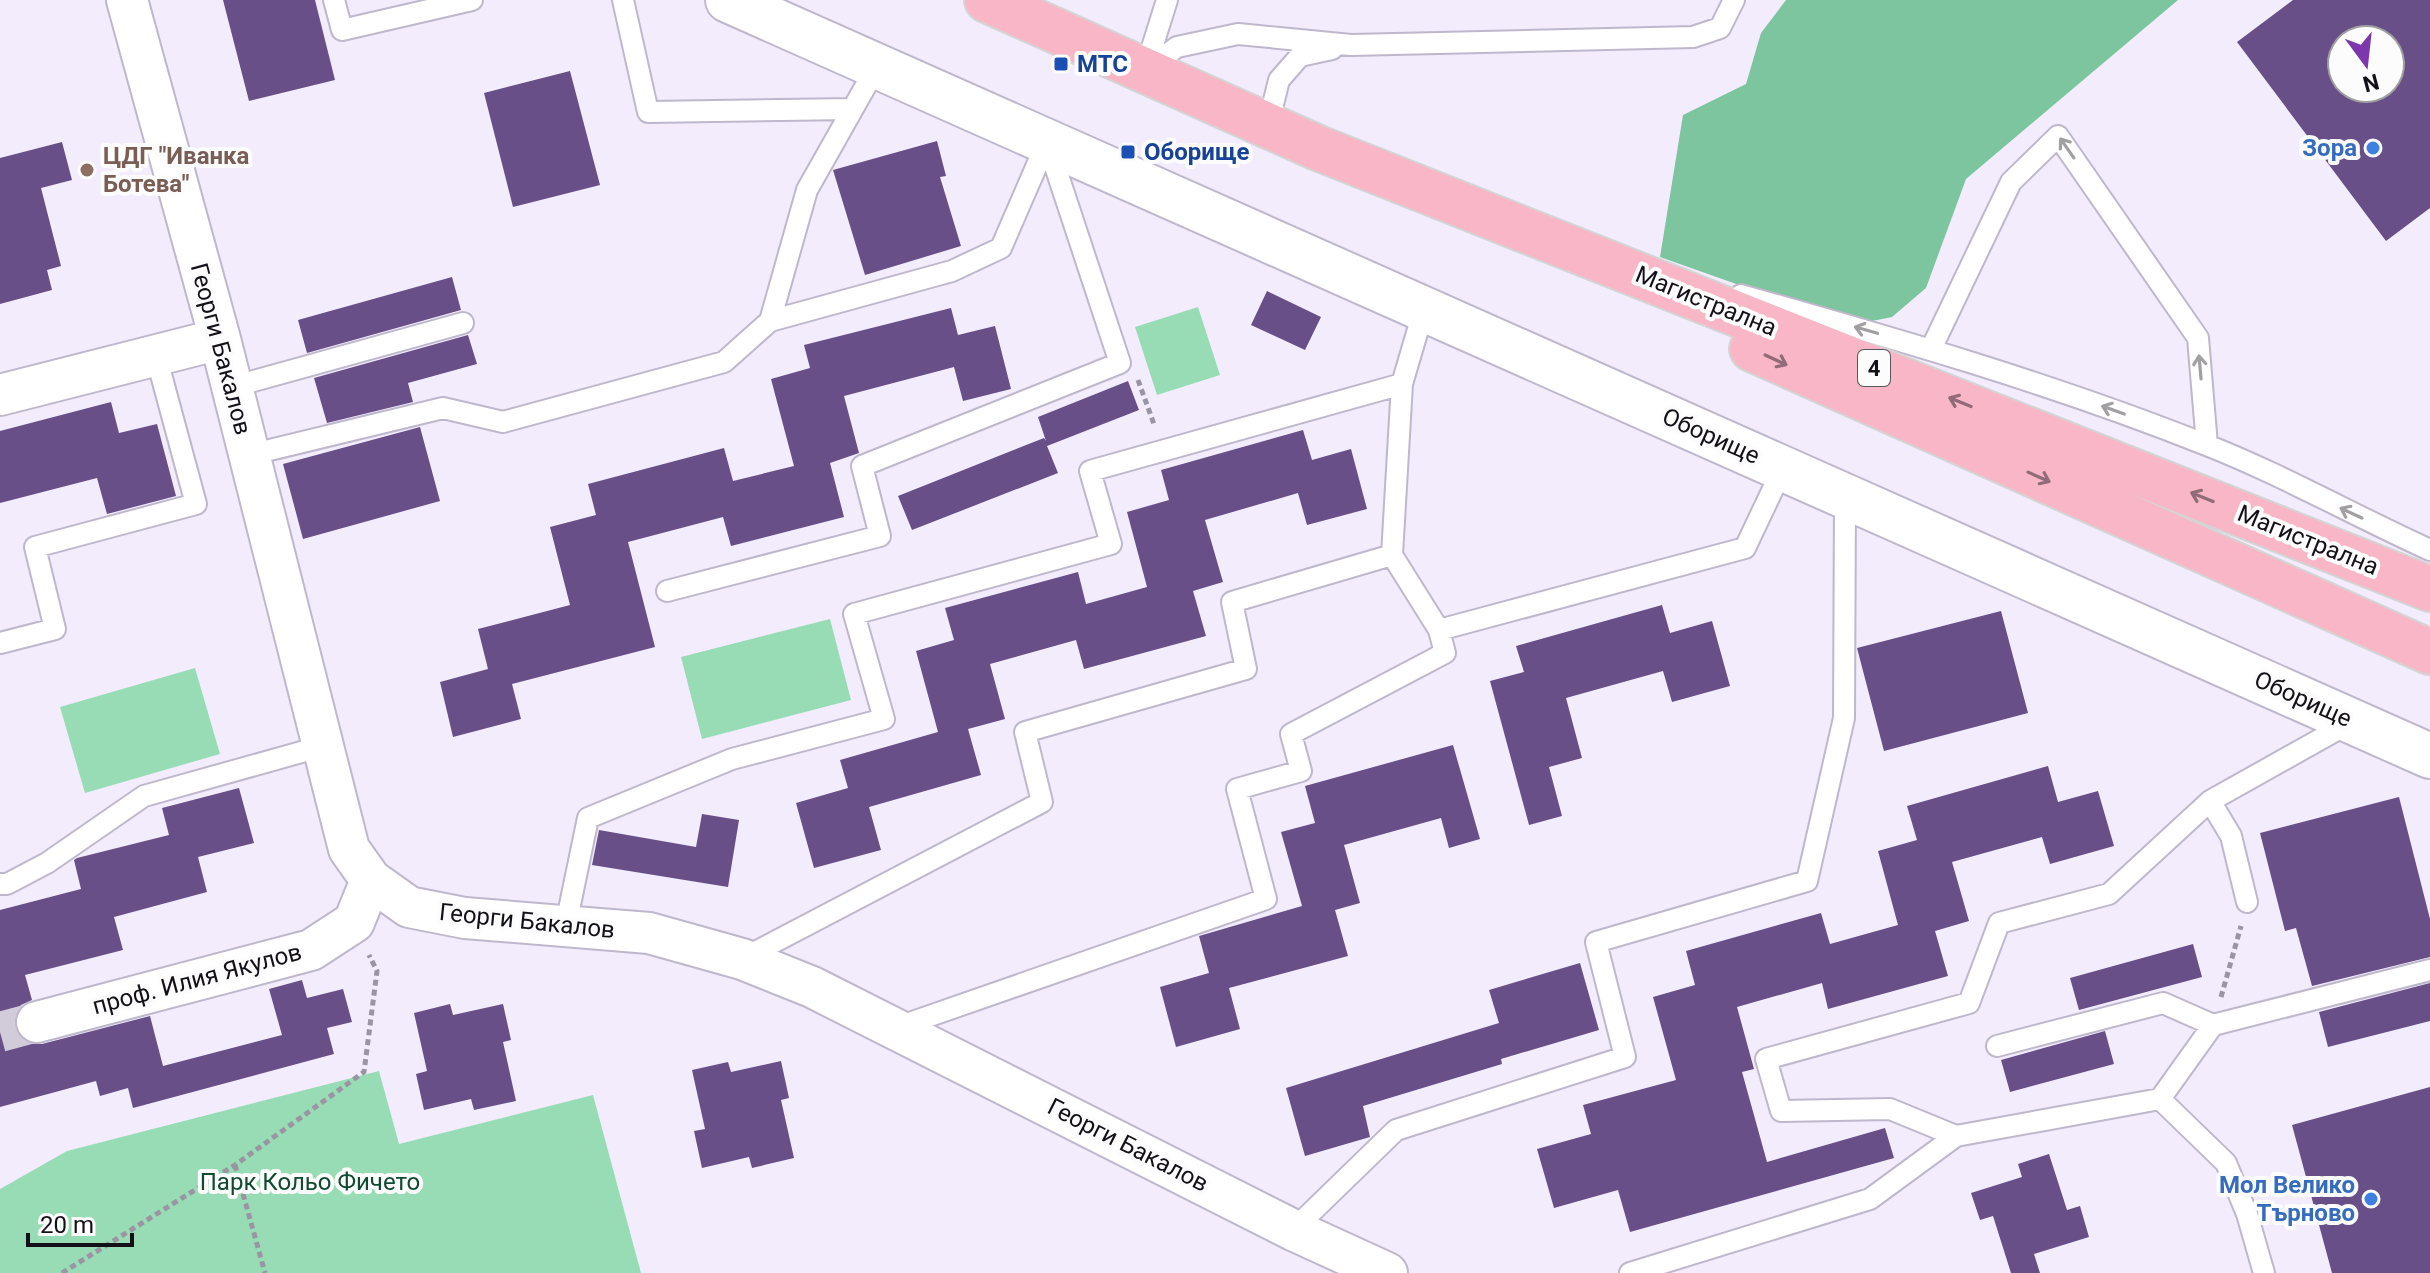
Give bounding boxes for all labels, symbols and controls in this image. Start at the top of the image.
north arrow [2326,24,2406,104]
place label: МТС [1077,50,1128,78]
marker: МТС [1052,55,1070,73]
text: N [2360,69,2382,97]
place label: Зора [2302,134,2357,162]
place label: Оборище [1144,138,1249,166]
one-way arrow [2059,138,2075,160]
marker: Зора [2364,139,2382,157]
place label: ЦДГ "Иванка Ботева" [103,142,250,198]
marker: Оборище [1119,143,1137,161]
marker: ЦДГ "Иванка Ботева" [78,161,96,179]
street label: Георги Бакалов [185,260,257,438]
street label: Магистрална [1632,260,1780,342]
one-way arrow [1853,322,1879,337]
road number: 4 [1858,350,1890,386]
one-way arrow [1763,353,1787,368]
one-way arrow [2193,354,2208,381]
one-way arrow [1948,393,1973,408]
street label: Оборище [1658,402,1764,470]
one-way arrow [2101,402,2126,416]
one-way arrow [2026,470,2050,485]
one-way arrow [2190,489,2215,503]
street label: Магистрална [2234,499,2382,581]
one-way arrow [2340,505,2364,520]
street label: Оборище [2250,665,2356,733]
street label: Георги Бакалов [438,898,616,944]
street label: проф. Илия Якулов [89,938,305,1020]
street label: Георги Бакалов [1043,1092,1213,1198]
park label: Парк Кольо Фичето [200,1168,420,1196]
place label: Мол Велико Търново [2219,1171,2355,1227]
marker: Мол Велико Търново [2362,1190,2380,1208]
scale bar [28,1197,132,1247]
text: 20 m [40,1211,94,1239]

